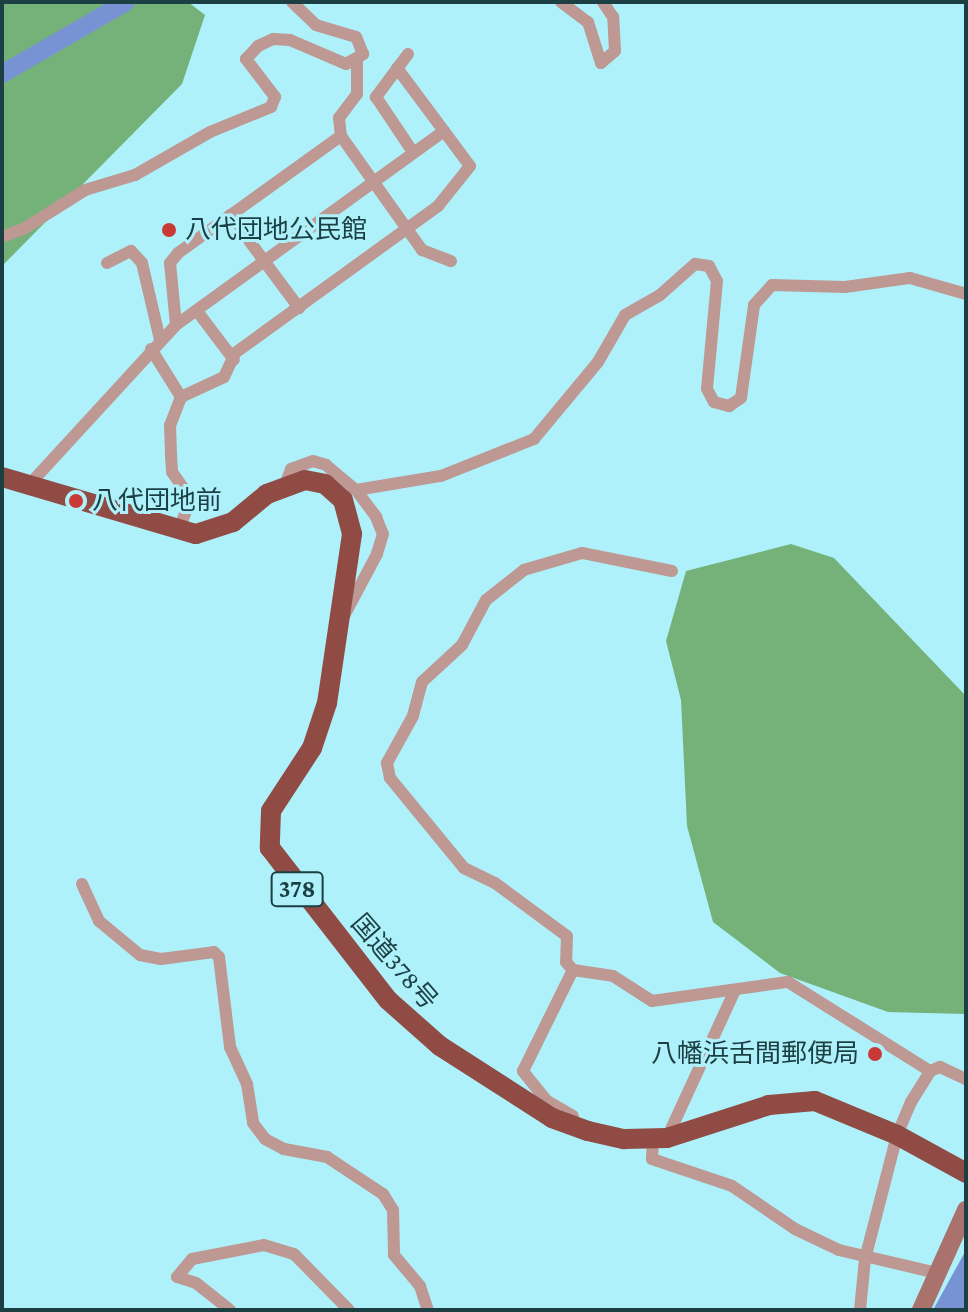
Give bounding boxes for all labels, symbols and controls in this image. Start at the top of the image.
place label: 八代団地公民館 [185,214,367,246]
marker: 八代団地公民館 [160,221,178,239]
place label: 八代団地前 [92,485,222,517]
marker: 八代団地前 [67,492,85,510]
road number: 378 [269,869,325,909]
street label: 国道378号 [344,908,444,1016]
place label: 八幡浜舌間郵便局 [651,1038,859,1070]
marker: 八幡浜舌間郵便局 [866,1045,884,1063]

